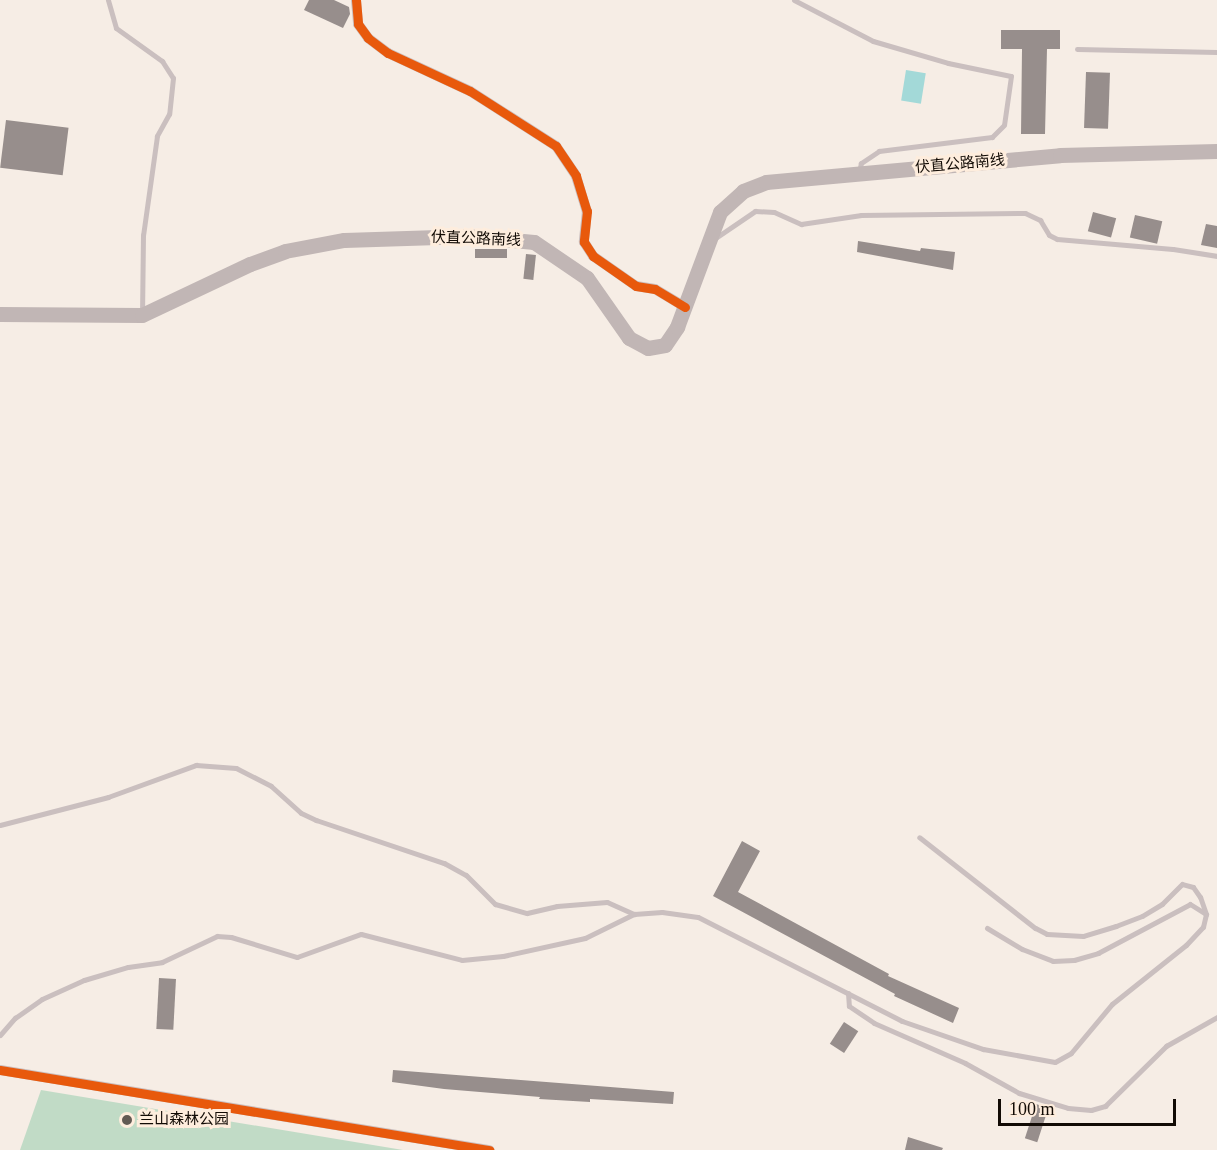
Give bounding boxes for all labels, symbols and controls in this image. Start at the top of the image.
street label: 伏直公路南线 [914,151,1006,177]
street label: 伏直公路南线 [431,228,521,250]
scale bar [1001,1087,1180,1125]
text: 100 m [1009,1099,1055,1119]
place label: 兰山森林公园 [139,1111,229,1129]
marker: 兰山森林公园 [120,1113,134,1127]

